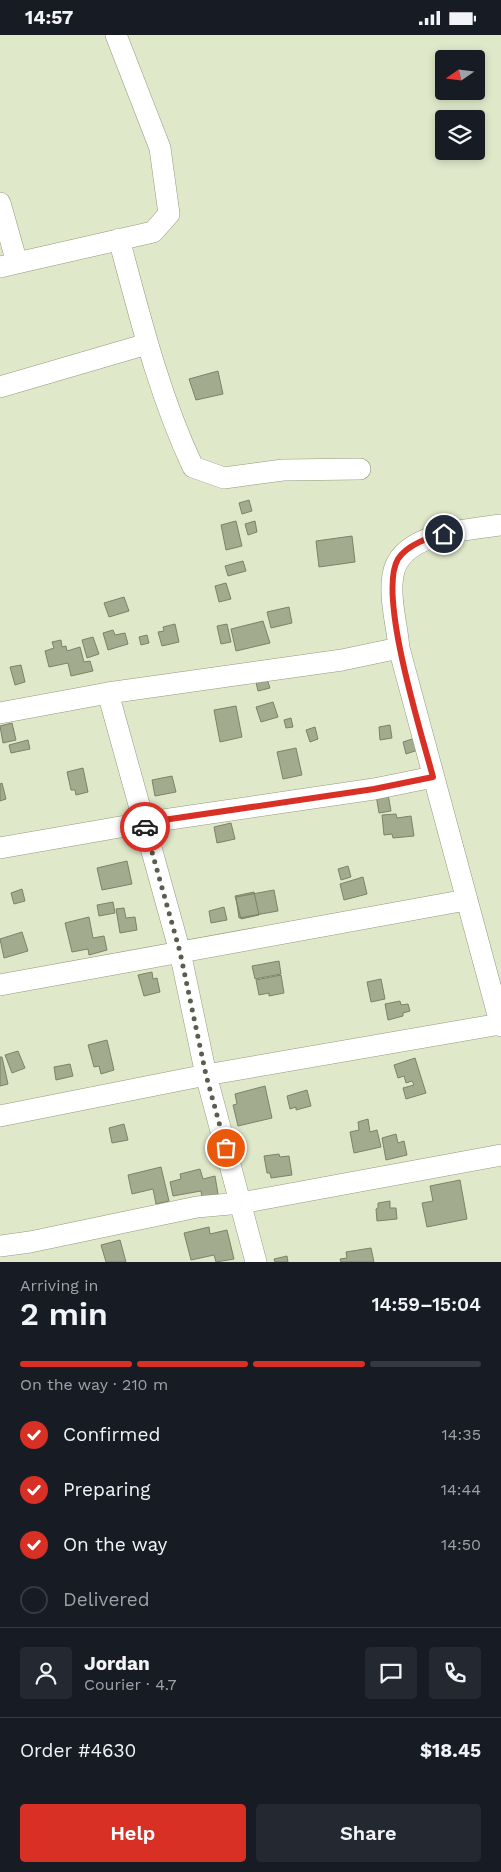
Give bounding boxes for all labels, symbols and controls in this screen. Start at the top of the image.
text: 14:57 [25,6,73,29]
north arrow [435,50,485,100]
map controls [435,50,485,160]
button: layers [435,110,485,160]
pin [423,513,465,555]
icon: home [430,520,458,548]
courier [120,802,170,852]
icon: car [131,813,159,841]
pin [205,1127,247,1169]
icon: bag [212,1134,240,1162]
text: Arriving in [20,1276,98,1295]
text: 14:59–15:04 [372,1293,481,1316]
text: 2 min [20,1295,108,1333]
text: On the way · 210 m [20,1375,168,1394]
icon: check [20,1421,48,1449]
text: Confirmed [63,1423,160,1446]
text: 14:35 [442,1425,481,1444]
icon: check [20,1476,48,1504]
text: Preparing [63,1478,150,1501]
text: 14:44 [441,1480,481,1499]
icon: check [20,1531,48,1559]
text: On the way [63,1533,167,1556]
text: 14:50 [441,1535,481,1554]
text: Delivered [63,1588,150,1611]
button: person [20,1647,72,1699]
button: chat [365,1647,417,1699]
button: phone [429,1647,481,1699]
text: Jordan [84,1652,150,1675]
text: Courier · 4.7 [84,1675,177,1694]
text: Order #4630 [20,1739,136,1762]
text: $18.45 [420,1739,481,1762]
button: Help [20,1804,246,1862]
button: Share [256,1804,481,1862]

